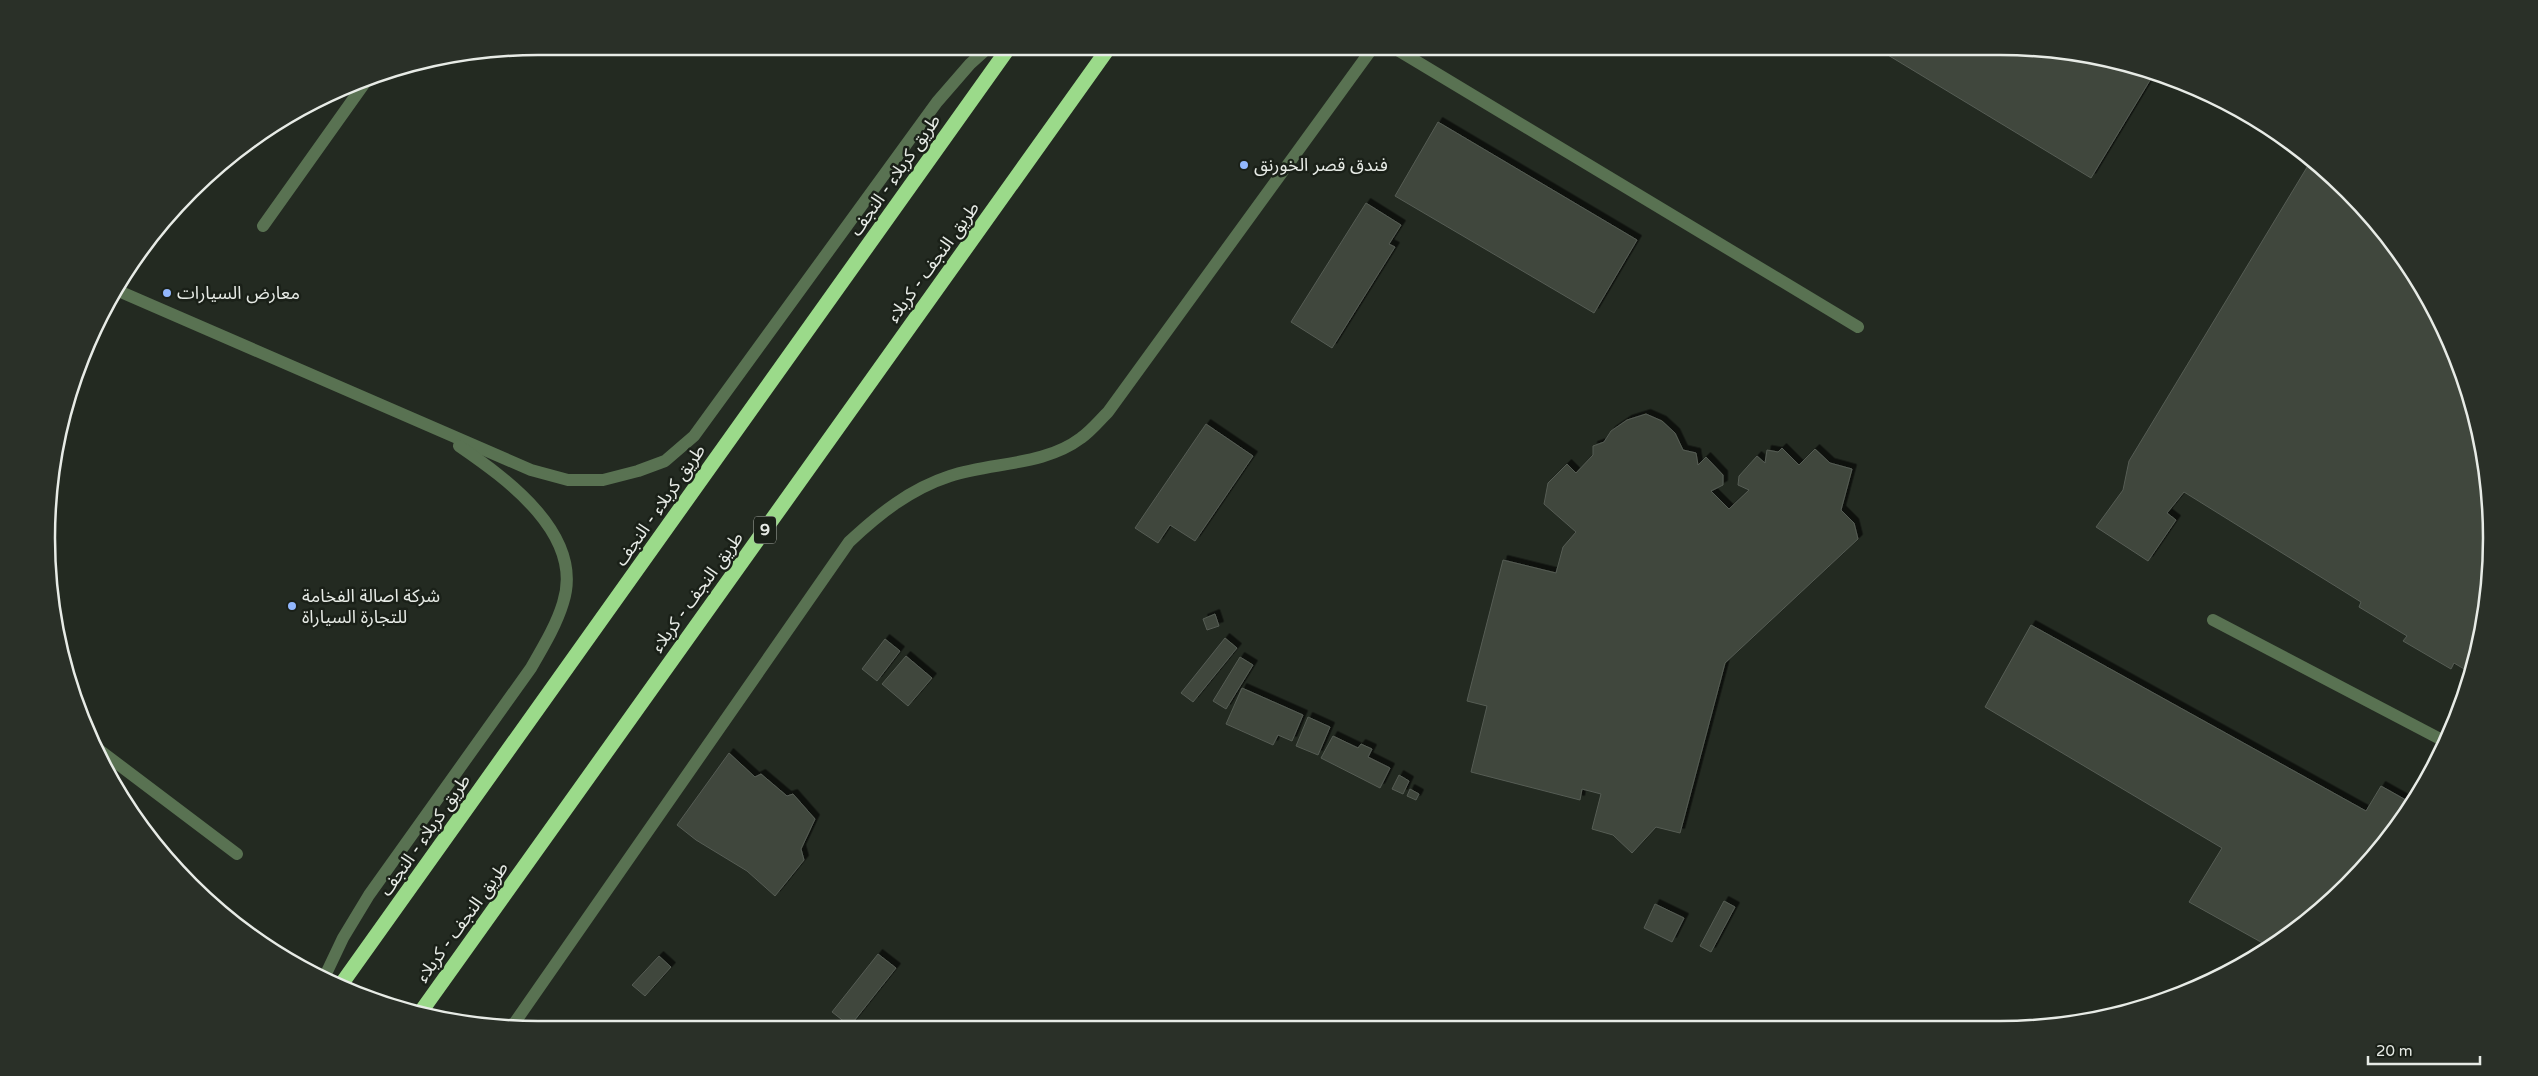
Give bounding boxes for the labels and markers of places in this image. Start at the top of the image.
place label: فندق قصر الخورنق [1254,154,1388,176]
marker: فندق قصر الخورنق [1238,159,1250,171]
place label: معارض السيارات [177,282,300,304]
marker: معارض السيارات [161,287,173,299]
place label: شركة اصالة الفخامة للتجارة السياراة [302,585,440,628]
marker: شركة اصالة الفخامة للتجارة السياراة [286,600,298,612]

